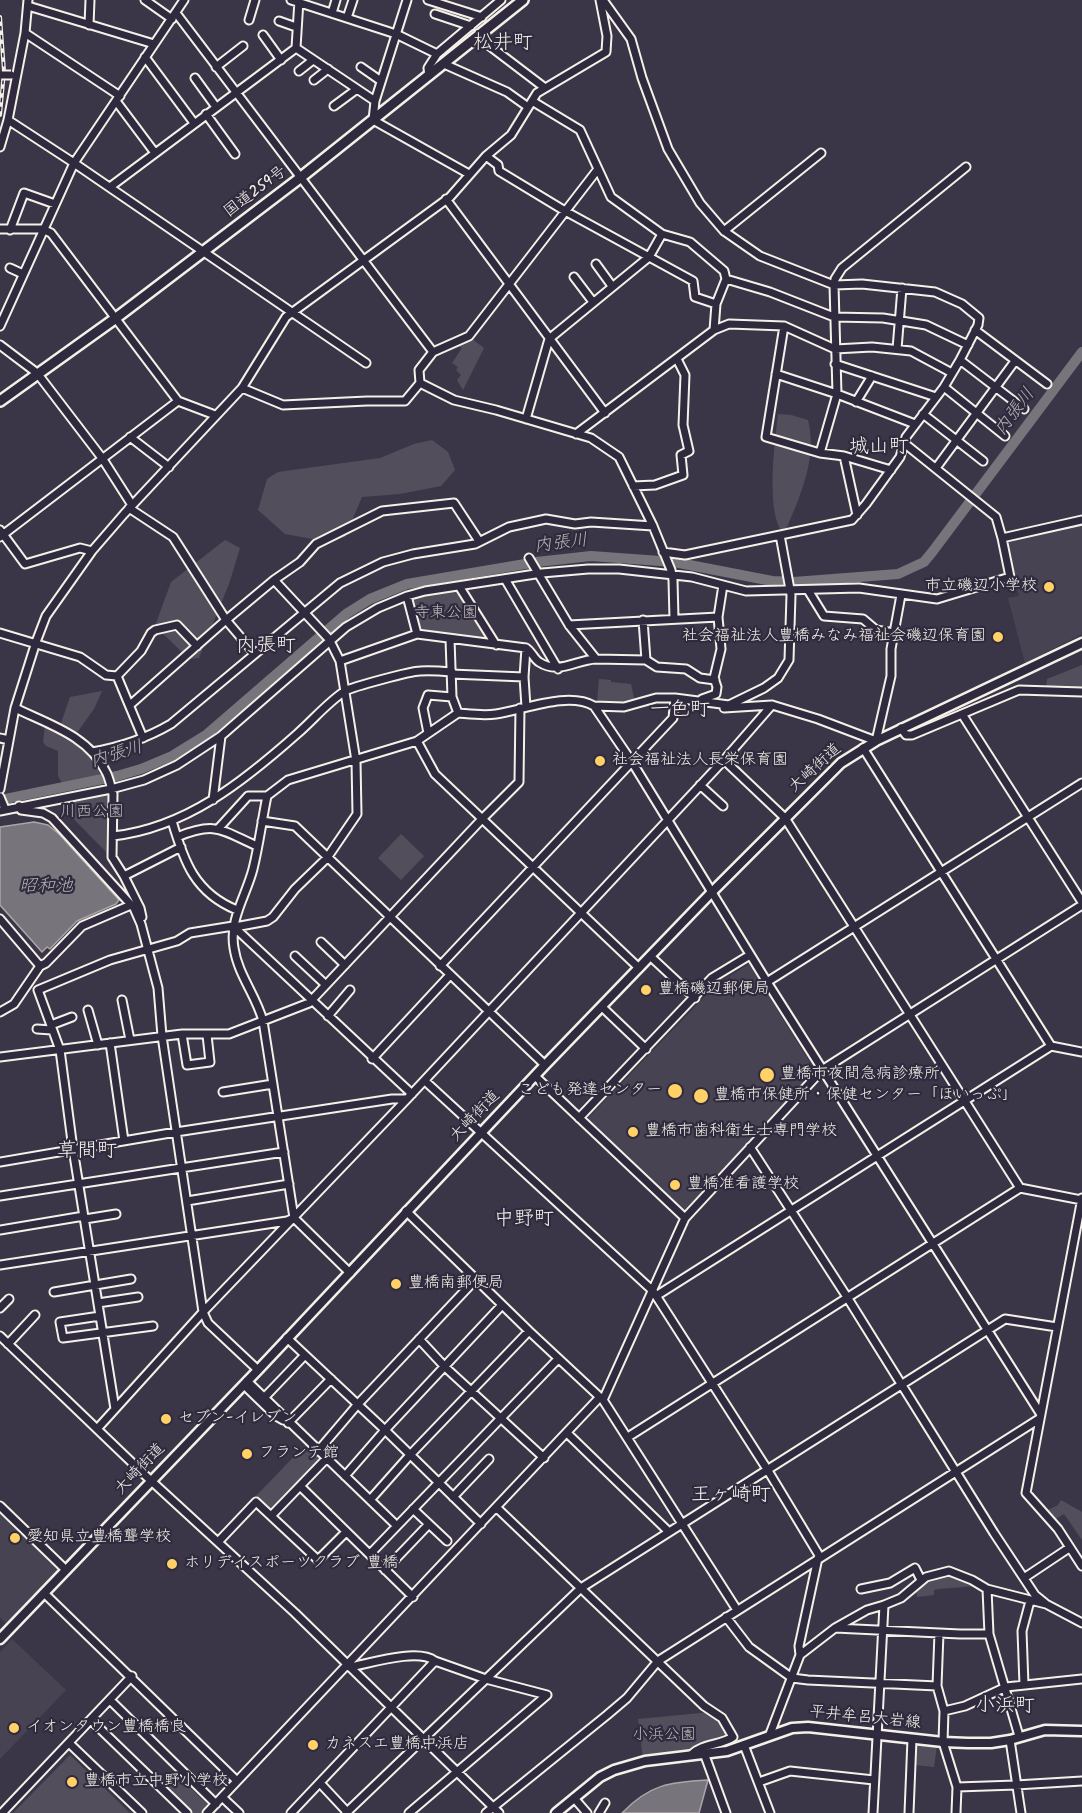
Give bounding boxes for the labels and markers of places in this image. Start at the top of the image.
place label: 市立磯辺小学校 [925,577,1037,597]
marker: 市立磯辺小学校 [1042,580,1056,594]
place label: 社会福祉法人豊橋みなみ福祉会磯辺保育園 [682,627,986,647]
marker: 社会福祉法人豊橋みなみ福祉会磯辺保育園 [991,630,1005,644]
place label: 社会福祉法人長栄保育園 [612,751,788,771]
marker: 社会福祉法人長栄保育園 [593,754,607,768]
place label: 豊橋磯辺郵便局 [658,980,770,1000]
marker: 豊橋磯辺郵便局 [639,983,653,997]
place label: 豊橋市夜間急病診療所 [780,1065,940,1085]
marker: 豊橋市夜間急病診療所 [758,1066,776,1084]
place label: こども発達センター [518,1081,662,1101]
marker: こども発達センター [666,1082,684,1100]
place label: 豊橋市保健所・保健センター「ほいっぷ」 [714,1086,1018,1106]
marker: 豊橋市保健所・保健センター「ほいっぷ」 [692,1087,710,1105]
place label: 豊橋市歯科衛生士専門学校 [645,1122,837,1142]
marker: 豊橋市歯科衛生士専門学校 [626,1125,640,1139]
place label: 豊橋准看護学校 [687,1175,799,1195]
marker: 豊橋准看護学校 [668,1178,682,1192]
place label: 豊橋南郵便局 [408,1274,504,1294]
marker: 豊橋南郵便局 [389,1277,403,1291]
place label: セブン-イレブン [178,1409,297,1429]
marker: セブン-イレブン [159,1412,173,1426]
place label: フランテ館 [259,1444,339,1464]
marker: フランテ館 [240,1447,254,1461]
place label: 愛知県立豊橋聾学校 [27,1528,171,1548]
marker: 愛知県立豊橋聾学校 [8,1531,22,1545]
place label: ホリデイスポーツクラブ 豊橋 [184,1554,398,1574]
marker: ホリデイスポーツクラブ 豊橋 [165,1557,179,1571]
place label: イオンタウン豊橋橋良 [26,1718,186,1738]
marker: イオンタウン豊橋橋良 [7,1721,21,1735]
place label: カネスエ豊橋中浜店 [325,1735,469,1755]
marker: カネスエ豊橋中浜店 [306,1738,320,1752]
place label: 豊橋市立中野小学校 [84,1772,228,1792]
marker: 豊橋市立中野小学校 [65,1775,79,1789]

